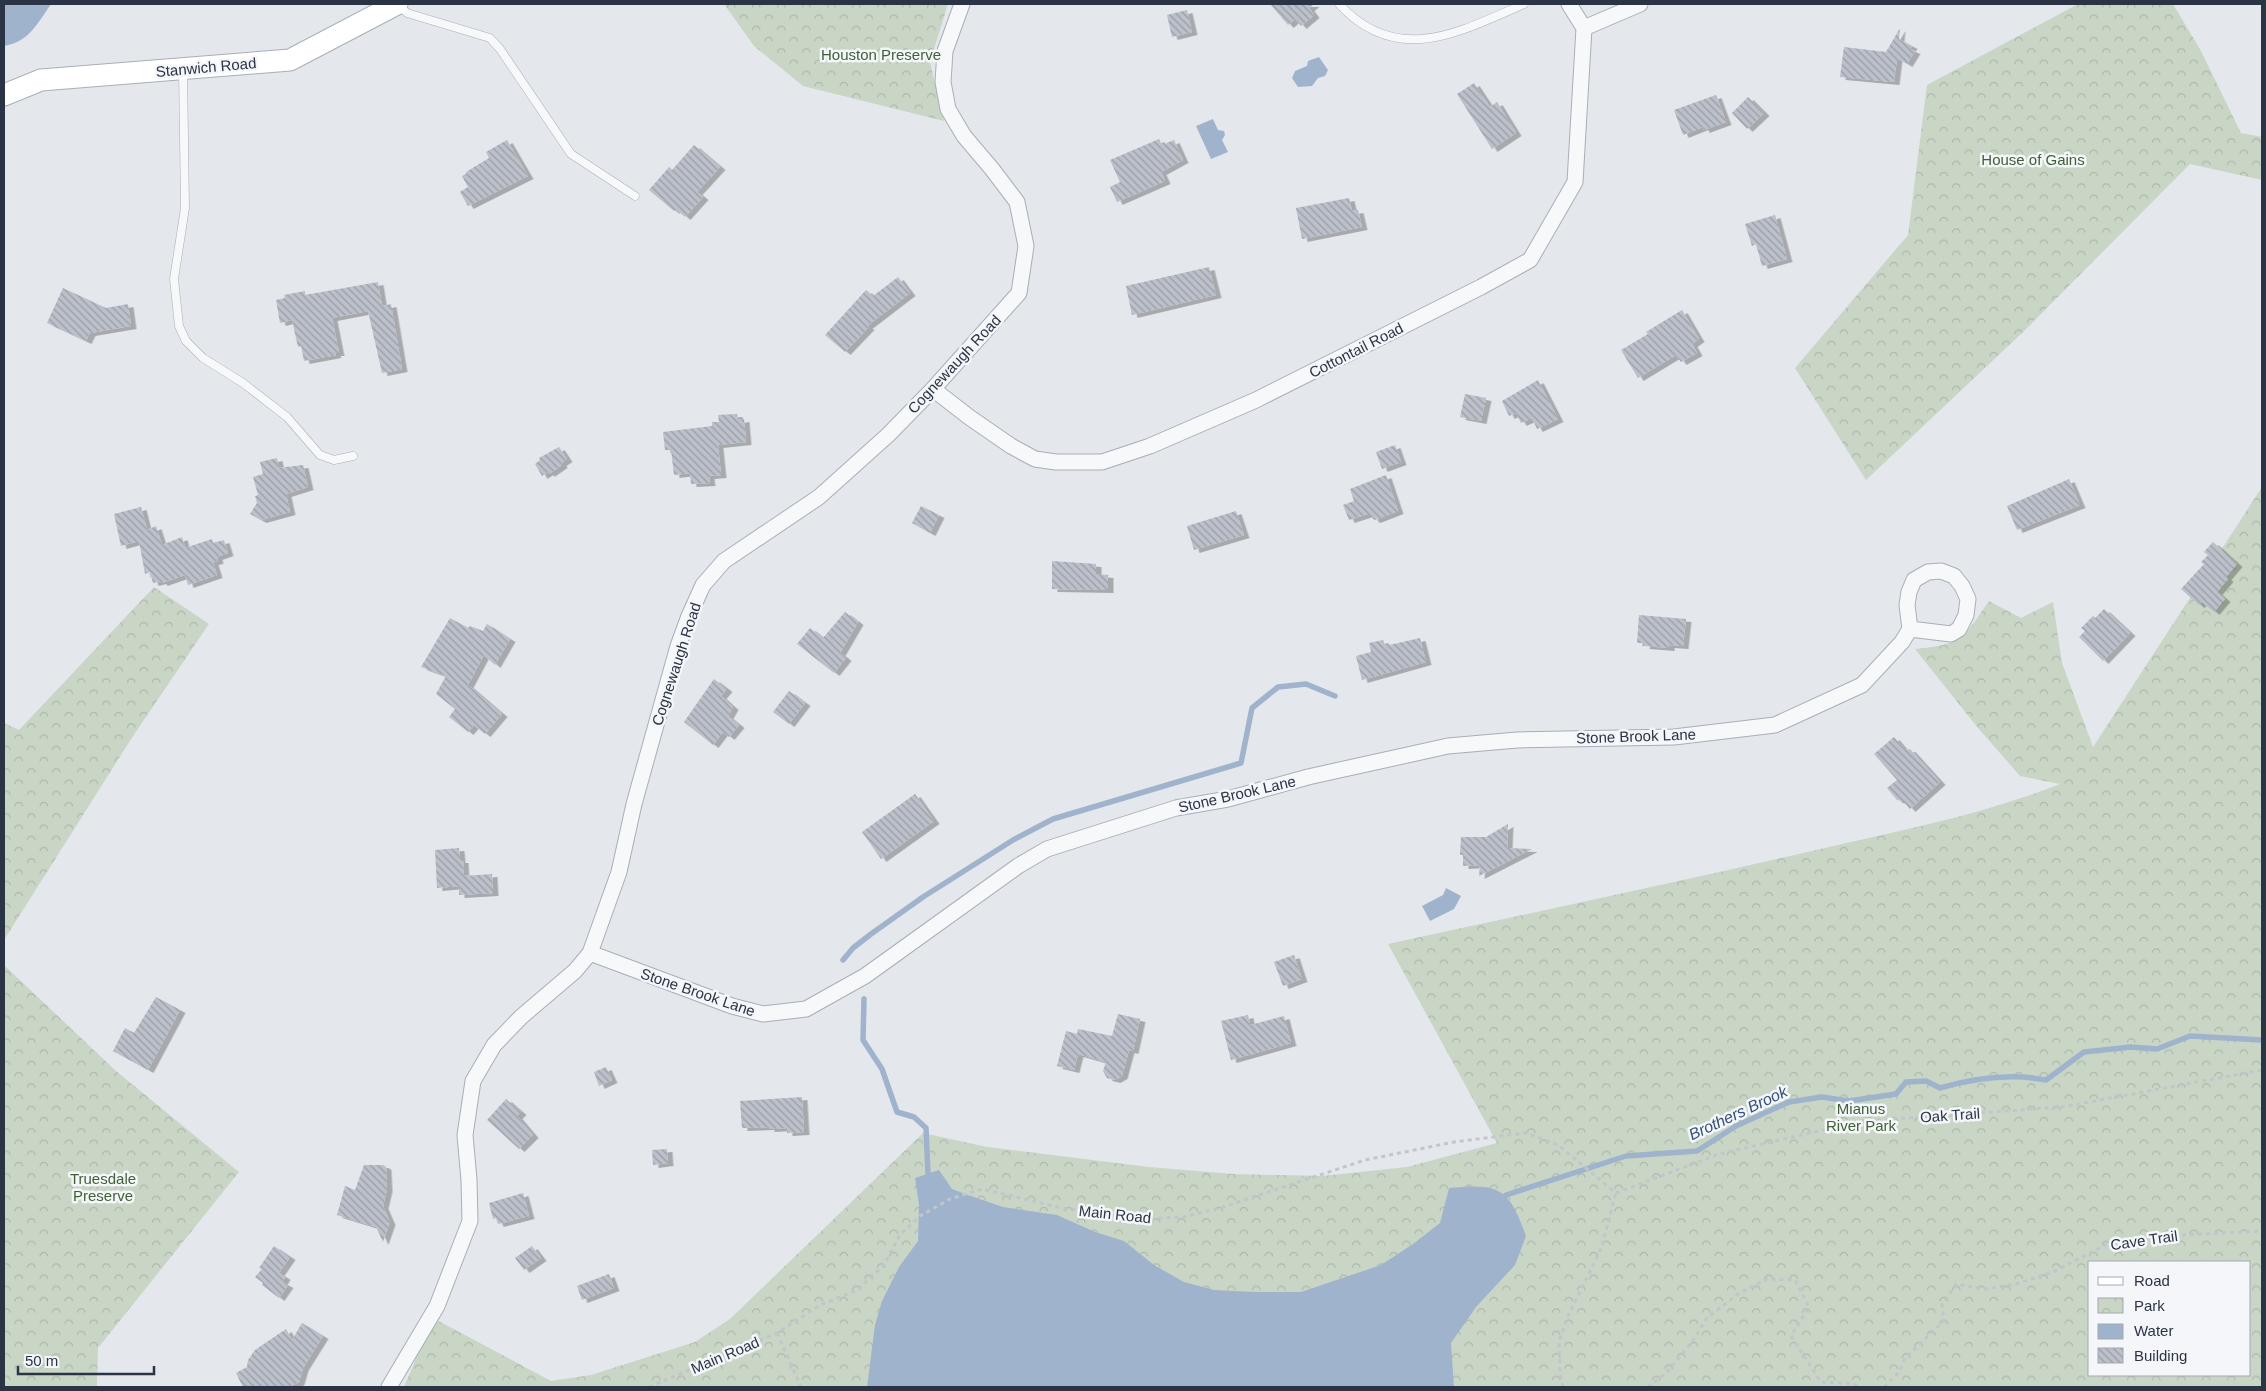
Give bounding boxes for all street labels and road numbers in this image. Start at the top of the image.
street label: Stanwich Road [155,54,257,80]
street label: Cognewaugh Road [904,311,1004,417]
street label: Cottontail Road [1306,319,1406,381]
street label: Cognewaugh Road [648,600,704,728]
street label: Stone Brook Lane [1576,725,1696,747]
street label: Stone Brook Lane [1177,772,1297,816]
street label: Stone Brook Lane [638,964,758,1020]
street label: Oak Trail [1919,1104,1981,1126]
street label: Main Road [1078,1202,1152,1226]
street label: Cave Trail [2109,1227,2179,1253]
street label: Main Road [688,1333,762,1377]

